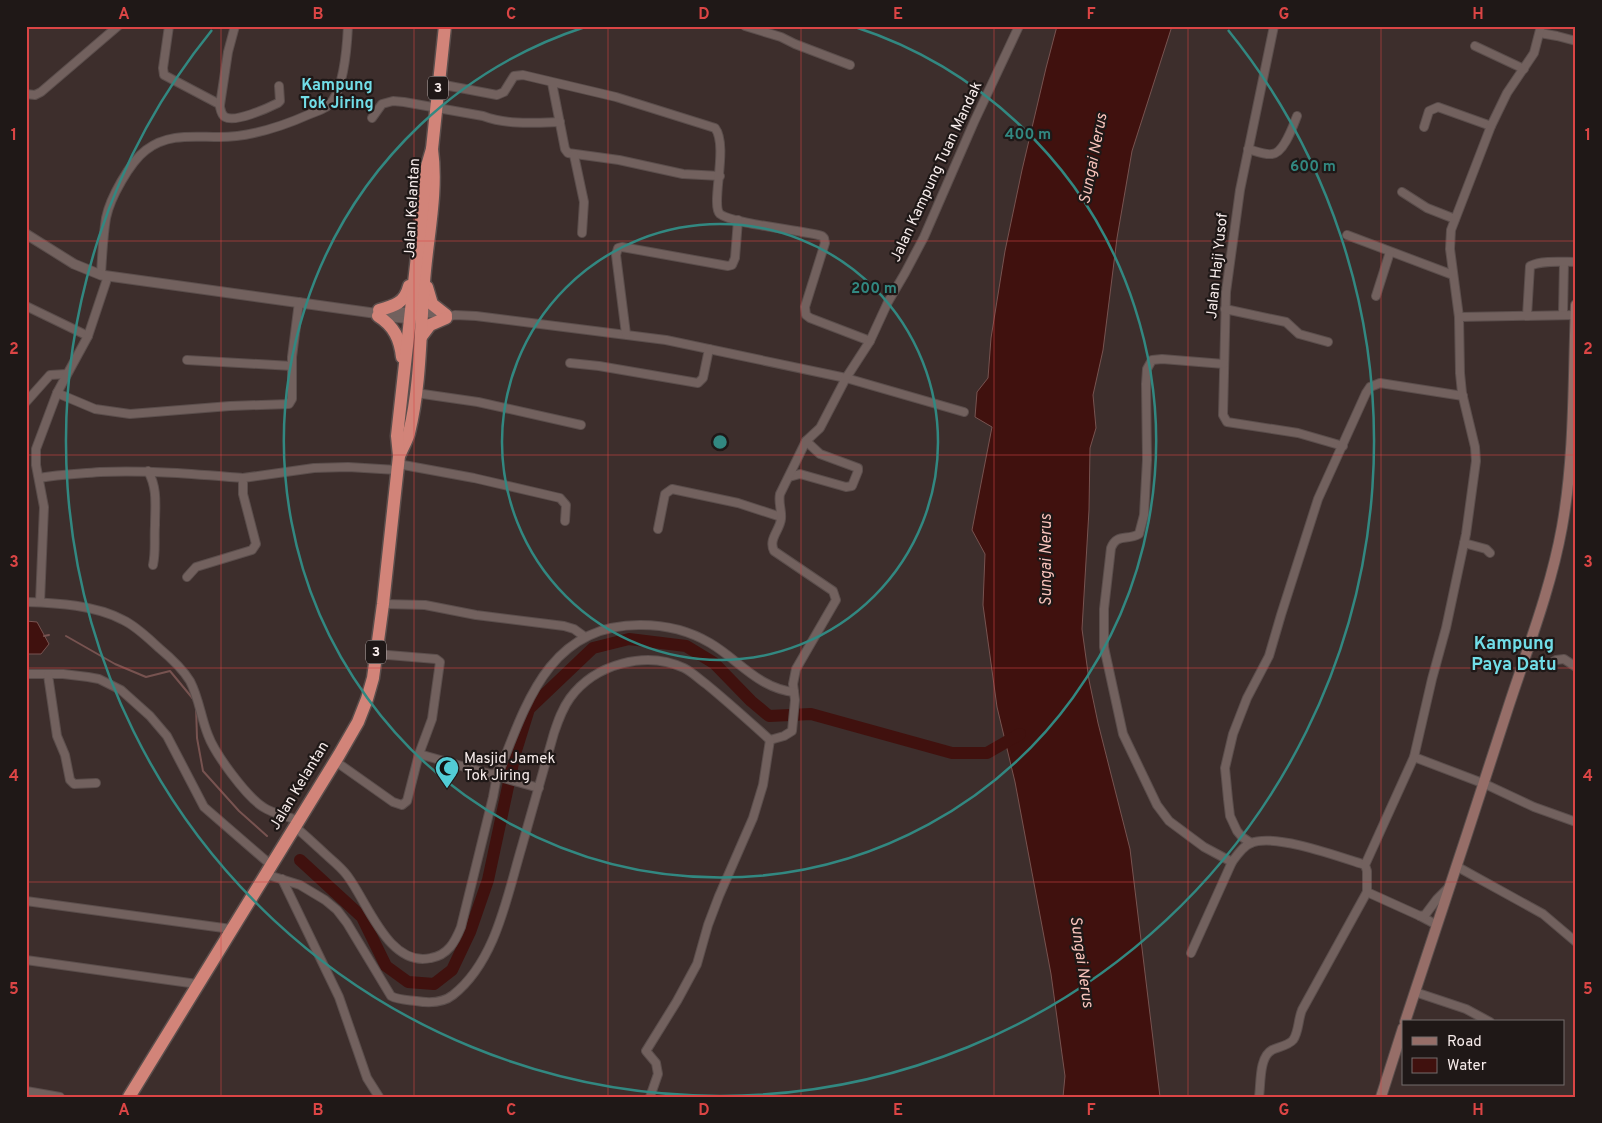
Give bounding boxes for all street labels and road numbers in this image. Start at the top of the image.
road number: 3 [428,76,448,100]
street label: Jalan Kampung Tuan Mandak [887,79,987,265]
street label: Jalan Kelantan [401,158,425,258]
street label: Jalan Haji Yusof [1203,212,1233,320]
road number: 3 [366,640,386,664]
street label: Jalan Kelantan [266,738,334,834]

